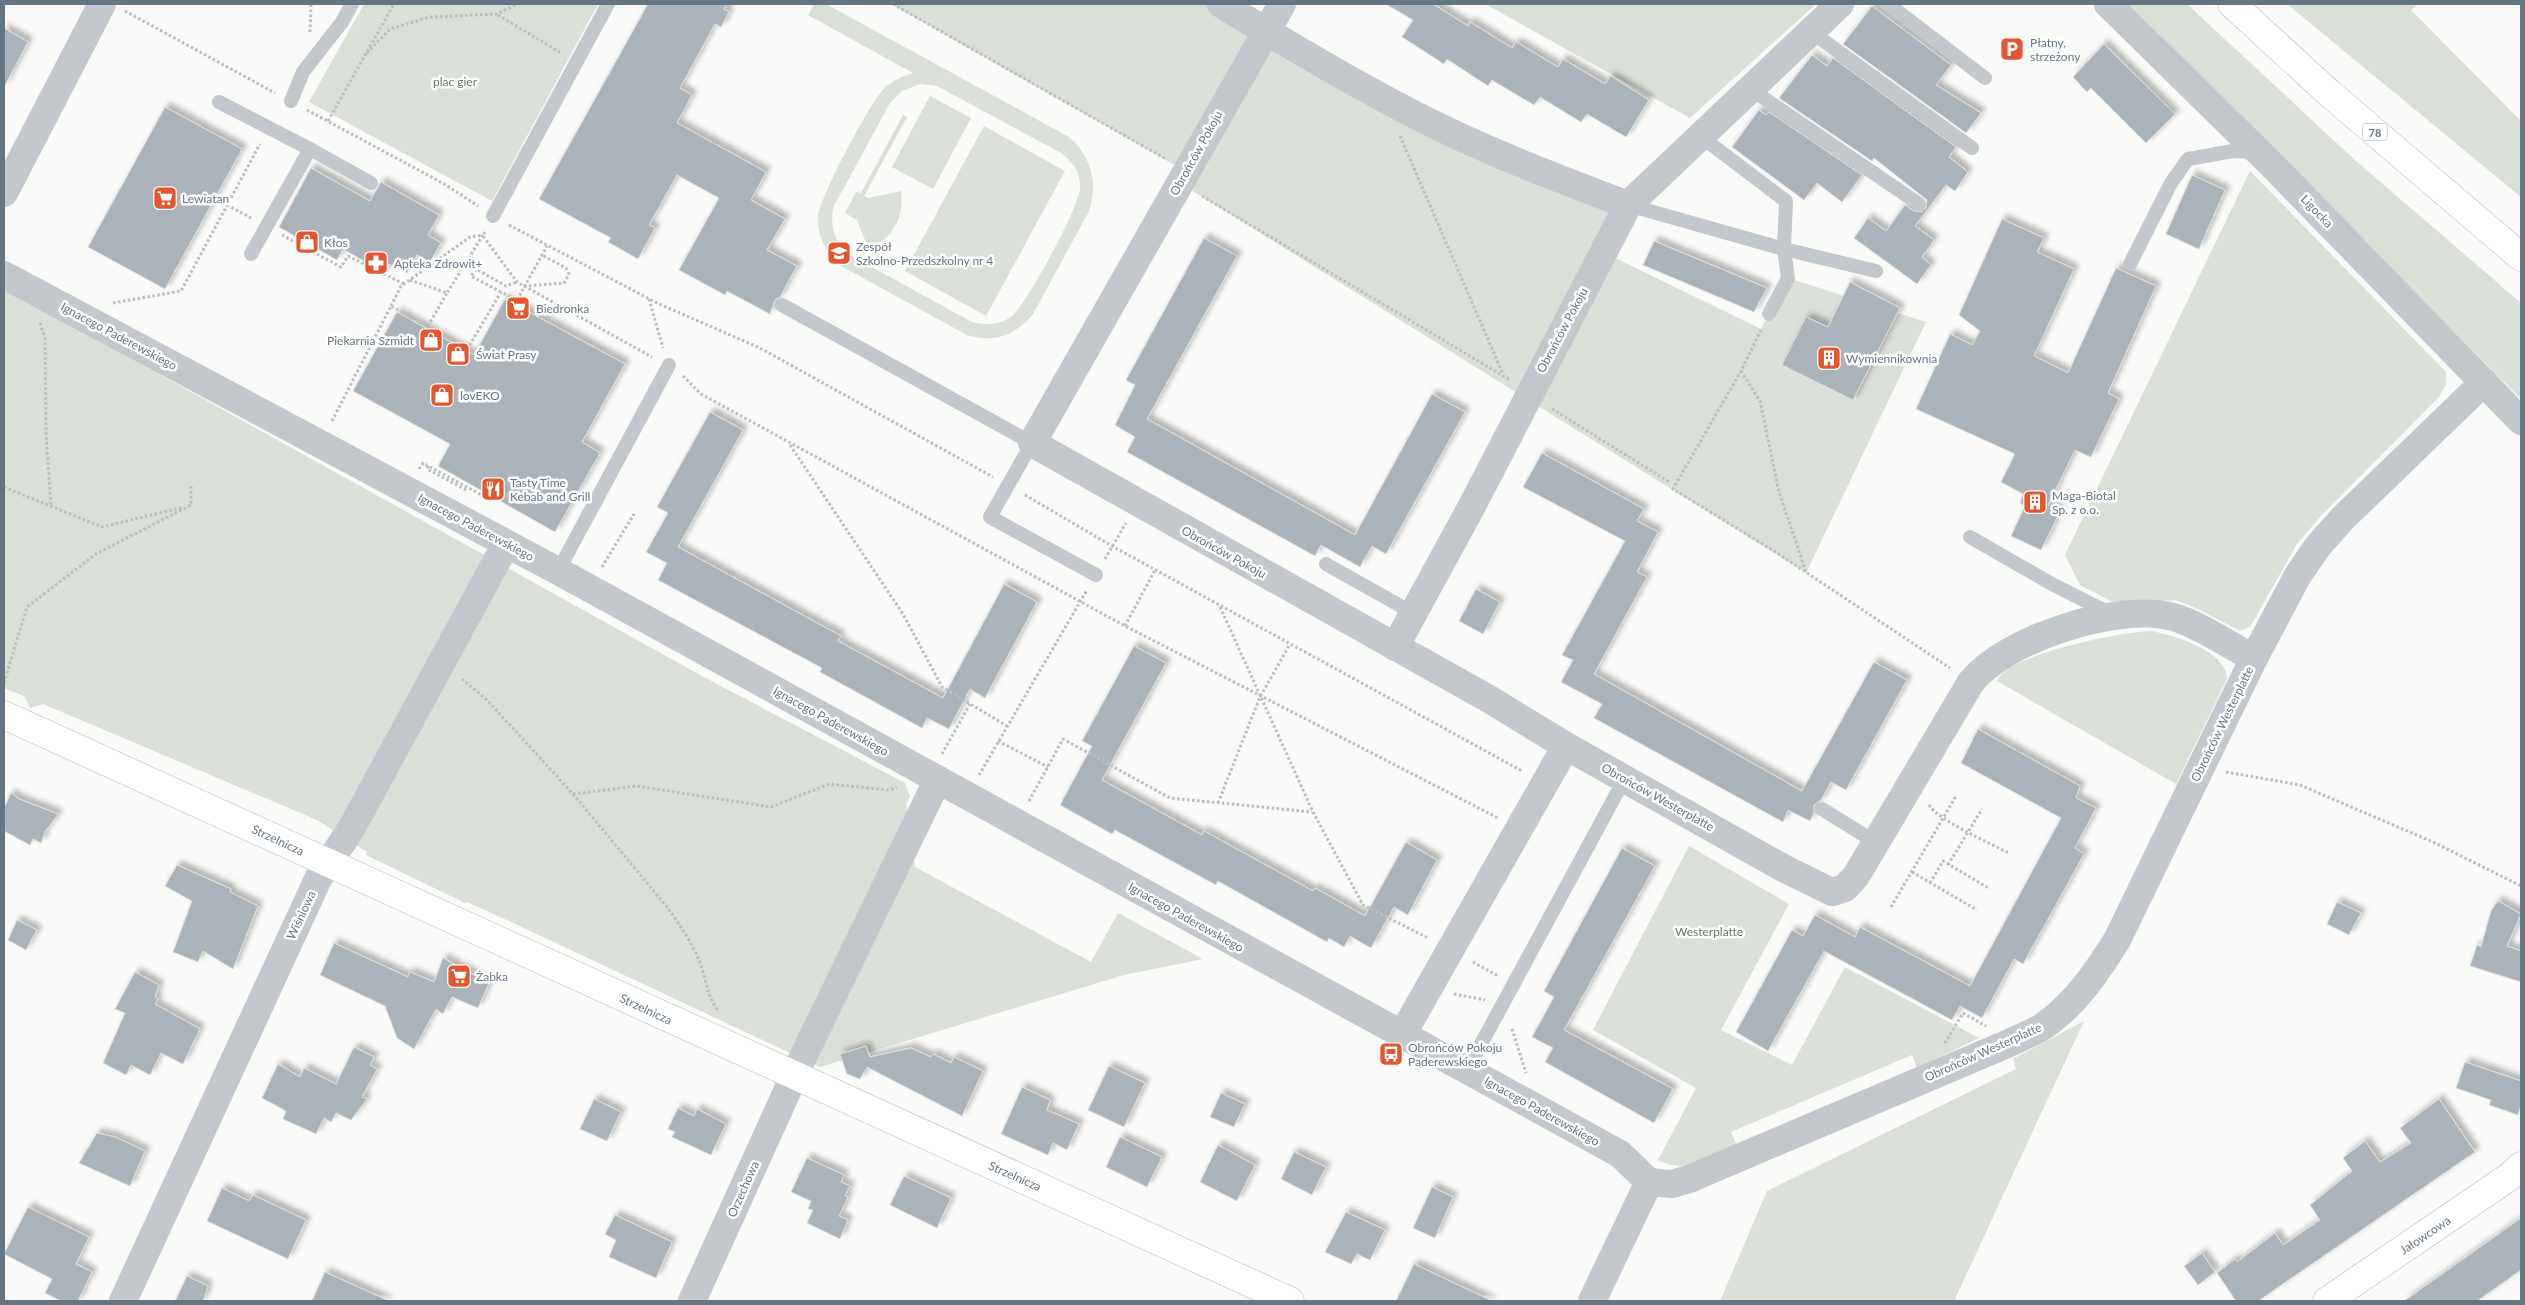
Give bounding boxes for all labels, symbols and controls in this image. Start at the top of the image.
place label: Płatny, strzeżony [2030,35,2081,64]
parking icon: Płatny, strzeżony [1999,36,2025,62]
park label: plac gier [433,74,478,89]
street label: Obrońców Pokoju [1167,108,1225,198]
road number: 78 [2362,124,2388,140]
supermarket icon: Lewiatan [152,185,178,211]
place label: Lewiatan [182,191,229,206]
street label: Ligocka [2298,191,2336,231]
shop icon: Kłos [294,229,320,255]
place label: Kłos [324,235,348,250]
place label: Zespół Szkolno-Przedszkolny nr 4 [856,239,993,268]
school or university icon: Zespół Szkolno-Przedszkolny nr 4 [826,240,852,266]
pharmacy icon: Apteka Zdrowit+ [363,250,389,276]
place label: Apteka Zdrowit+ [394,256,483,271]
street label: Obrońców Pokoju [1533,285,1591,375]
supermarket icon: Biedronka [505,295,531,321]
street label: Ignacego Paderewskiego [58,299,180,373]
place label: Biedronka [536,301,589,316]
shop icon: Piekarnia Szmidt [418,327,444,353]
place label: Piekarnia Szmidt [327,333,415,348]
shop icon: Świat Prasy [445,341,471,367]
building icon: Wymiennikownia [1816,345,1842,371]
place label: Świat Prasy [476,347,537,362]
place label: Wymiennikownia [1846,351,1937,366]
shop icon: lovEKO [429,382,455,408]
place label: lovEKO [460,388,500,403]
place label: Tasty Time Kebab and Grill [510,475,590,504]
restaurant icon: Tasty Time Kebab and Grill [480,476,506,502]
place label: Maga-Biotal Sp. z o.o. [2052,488,2116,517]
building icon: Maga-Biotal Sp. z o.o. [2022,489,2048,515]
street label: Ignacego Paderewskiego [415,490,537,564]
street label: Obrońców Pokoju [1179,523,1269,581]
street label: Obrońców Westerplatte [2188,664,2256,784]
street label: Ignacego Paderewskiego [771,683,891,759]
street label: Obrońców Westerplatte [1599,760,1717,834]
street label: Strzelnicza [249,821,307,859]
street label: Ignacego Paderewskiego [1126,879,1246,955]
street label: Wiśniowa [283,888,319,942]
park label: Westerplatte [1675,924,1743,939]
supermarket icon: Żabka [446,963,472,989]
place label: Żabka [476,969,508,984]
street label: Strzelnicza [617,990,675,1028]
street label: Obrońców Westerplatte [1922,1019,2044,1085]
place label: Obrońców Pokoju Paderewskiego [1408,1040,1502,1069]
bus stop icon: Obrońców Pokoju Paderewskiego [1378,1041,1404,1067]
street label: Ignacego Paderewskiego [1482,1073,1602,1149]
street label: Strzelnicza [986,1158,1044,1194]
street label: Orzechowa [724,1159,762,1219]
street label: Jałowcowa [2397,1212,2453,1257]

